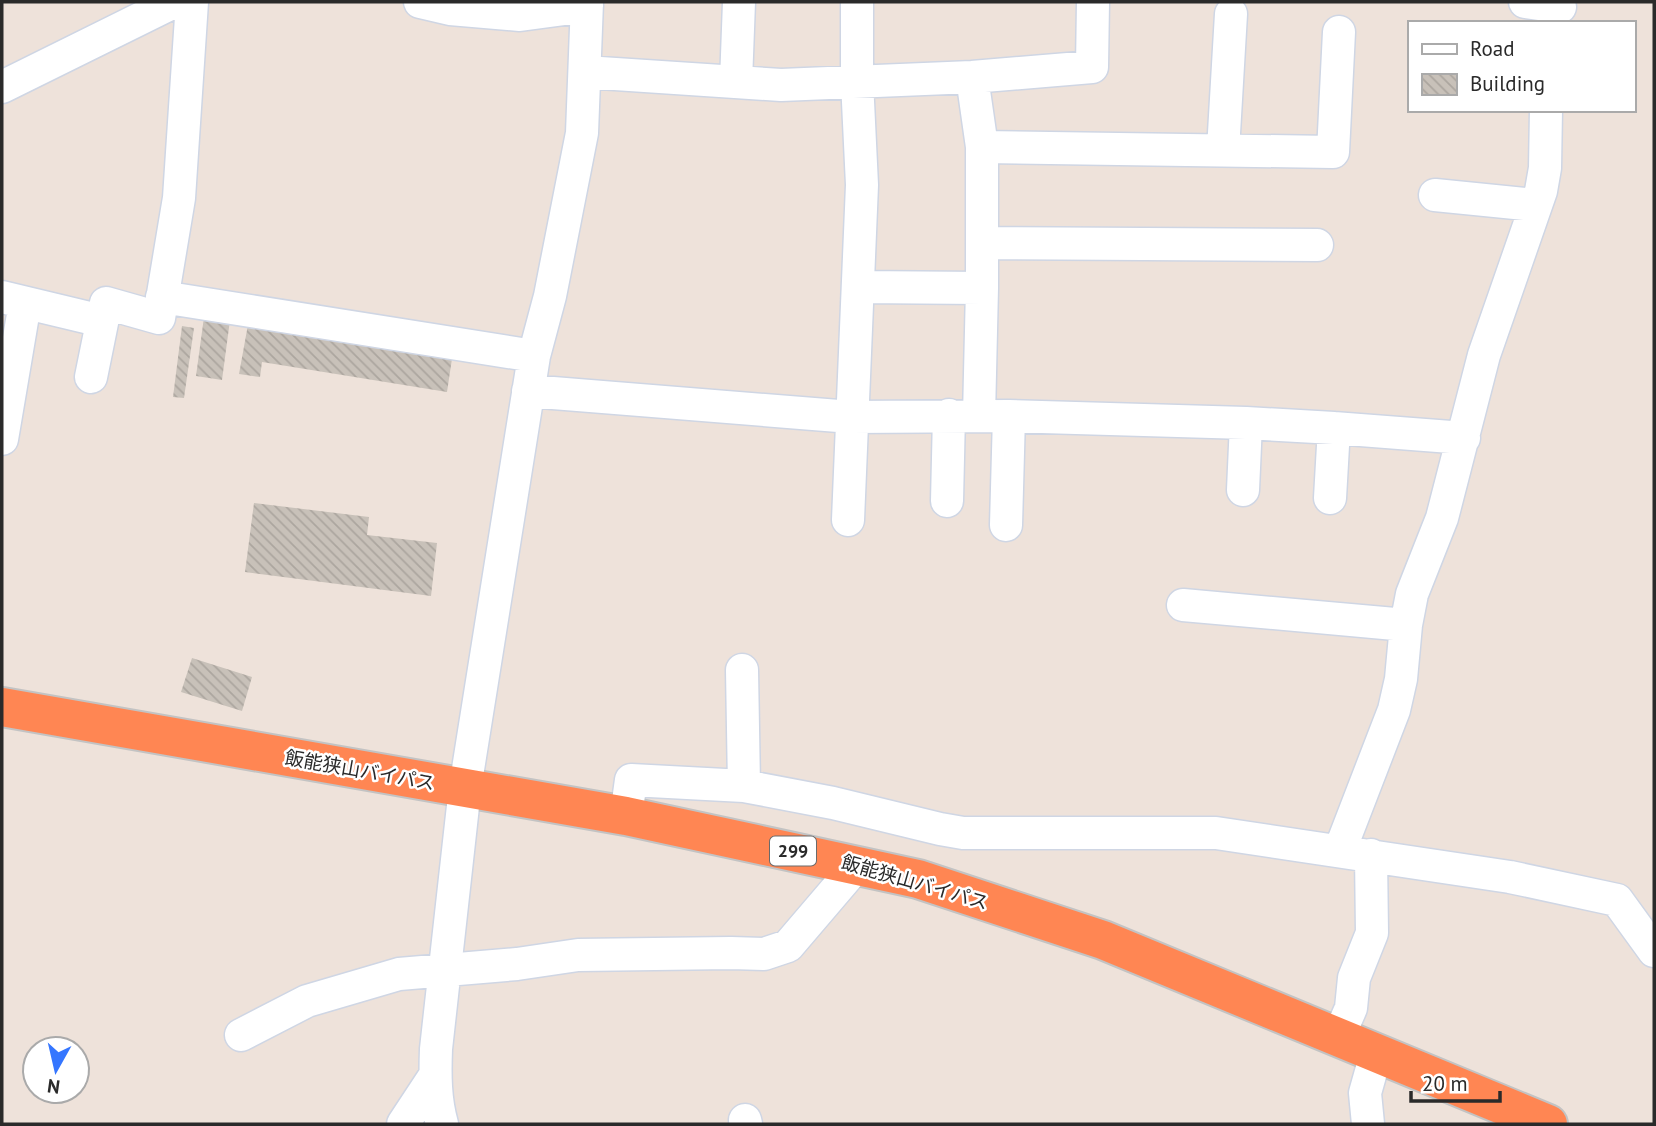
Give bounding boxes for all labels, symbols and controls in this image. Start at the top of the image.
legend [1408,21,1635,112]
text: Road [1470,35,1514,62]
text: Building [1470,70,1545,97]
street label: 飯能狭山バイパス [283,745,437,795]
road number: 299 [770,836,816,866]
street label: 飯能狭山バイパス [839,850,991,914]
north arrow [21,1035,91,1105]
scale bar [1411,1060,1500,1104]
text: 20 m [1422,1070,1468,1097]
text: N [46,1074,61,1100]

